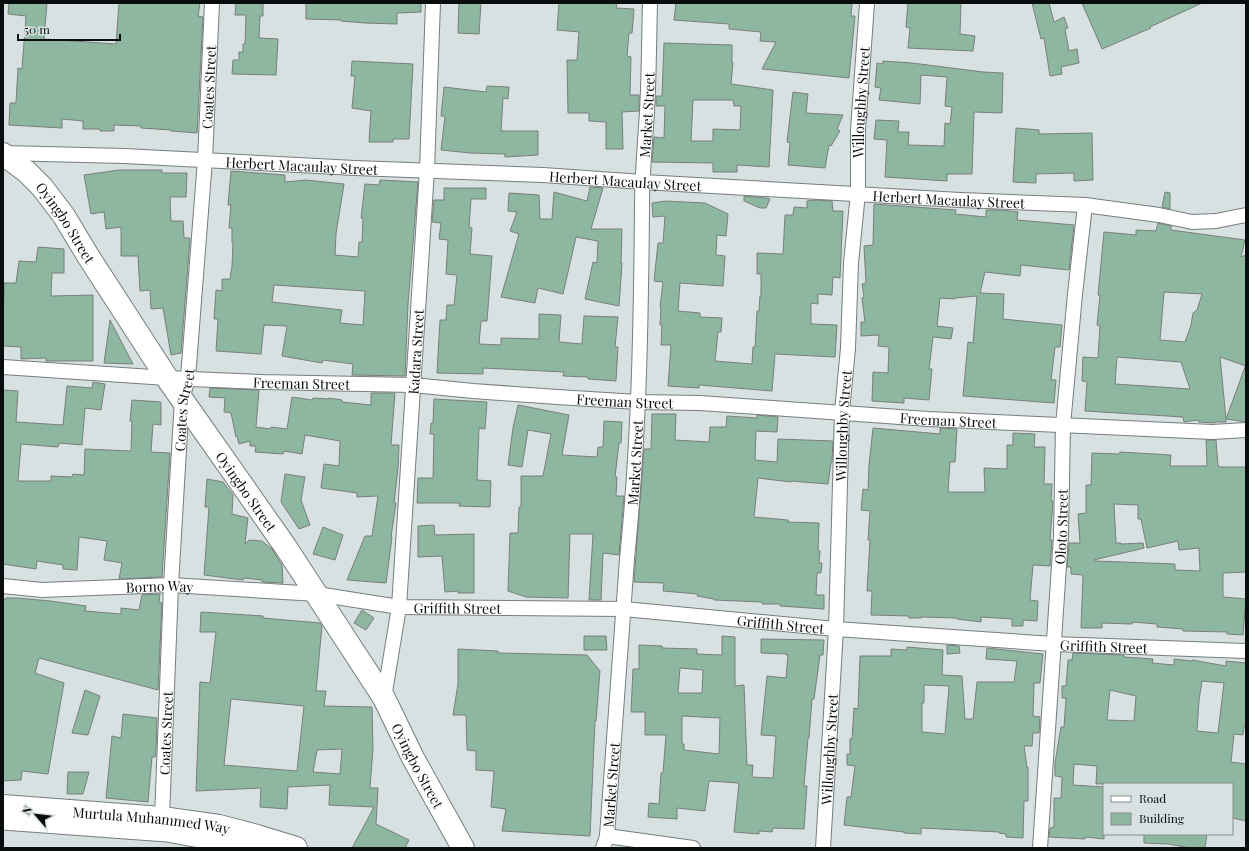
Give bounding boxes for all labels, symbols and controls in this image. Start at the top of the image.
scale bar [18,16,120,42]
text: 50 m [24,21,50,37]
street label: Coates Street [197,44,220,129]
street label: Willoughby Street [848,45,873,159]
street label: Market Street [634,71,658,158]
street label: Herbert Macaulay Street [225,152,379,178]
street label: Herbert Macaulay Street [549,166,703,195]
street label: Oyingbo Street [32,178,100,268]
street label: Herbert Macaulay Street [872,186,1026,212]
street label: Kadara Street [403,307,428,395]
street label: Coates Street [169,367,198,452]
street label: Willoughby Street [831,368,855,482]
street label: Freeman Street [253,372,351,393]
street label: Freeman Street [576,389,675,412]
street label: Freeman Street [899,408,998,432]
street label: Market Street [622,419,647,506]
street label: Oyingbo Street [212,447,282,536]
street label: Oloto Street [1050,488,1071,565]
street label: Borno Way [126,575,194,596]
street label: Griffith Street [413,598,502,617]
street label: Griffith Street [736,610,826,637]
street label: Griffith Street [1060,635,1149,657]
street label: Coates Street [154,690,176,775]
street label: Willoughby Street [816,692,842,806]
street label: Oyingbo Street [388,720,449,812]
street label: Market Street [598,741,623,828]
legend [1103,783,1233,835]
text: Road [1139,790,1166,806]
north arrow [16,795,56,835]
street label: Murtula Muhammed Way [72,802,232,838]
text: N [18,803,35,817]
text: Building [1139,810,1185,826]

